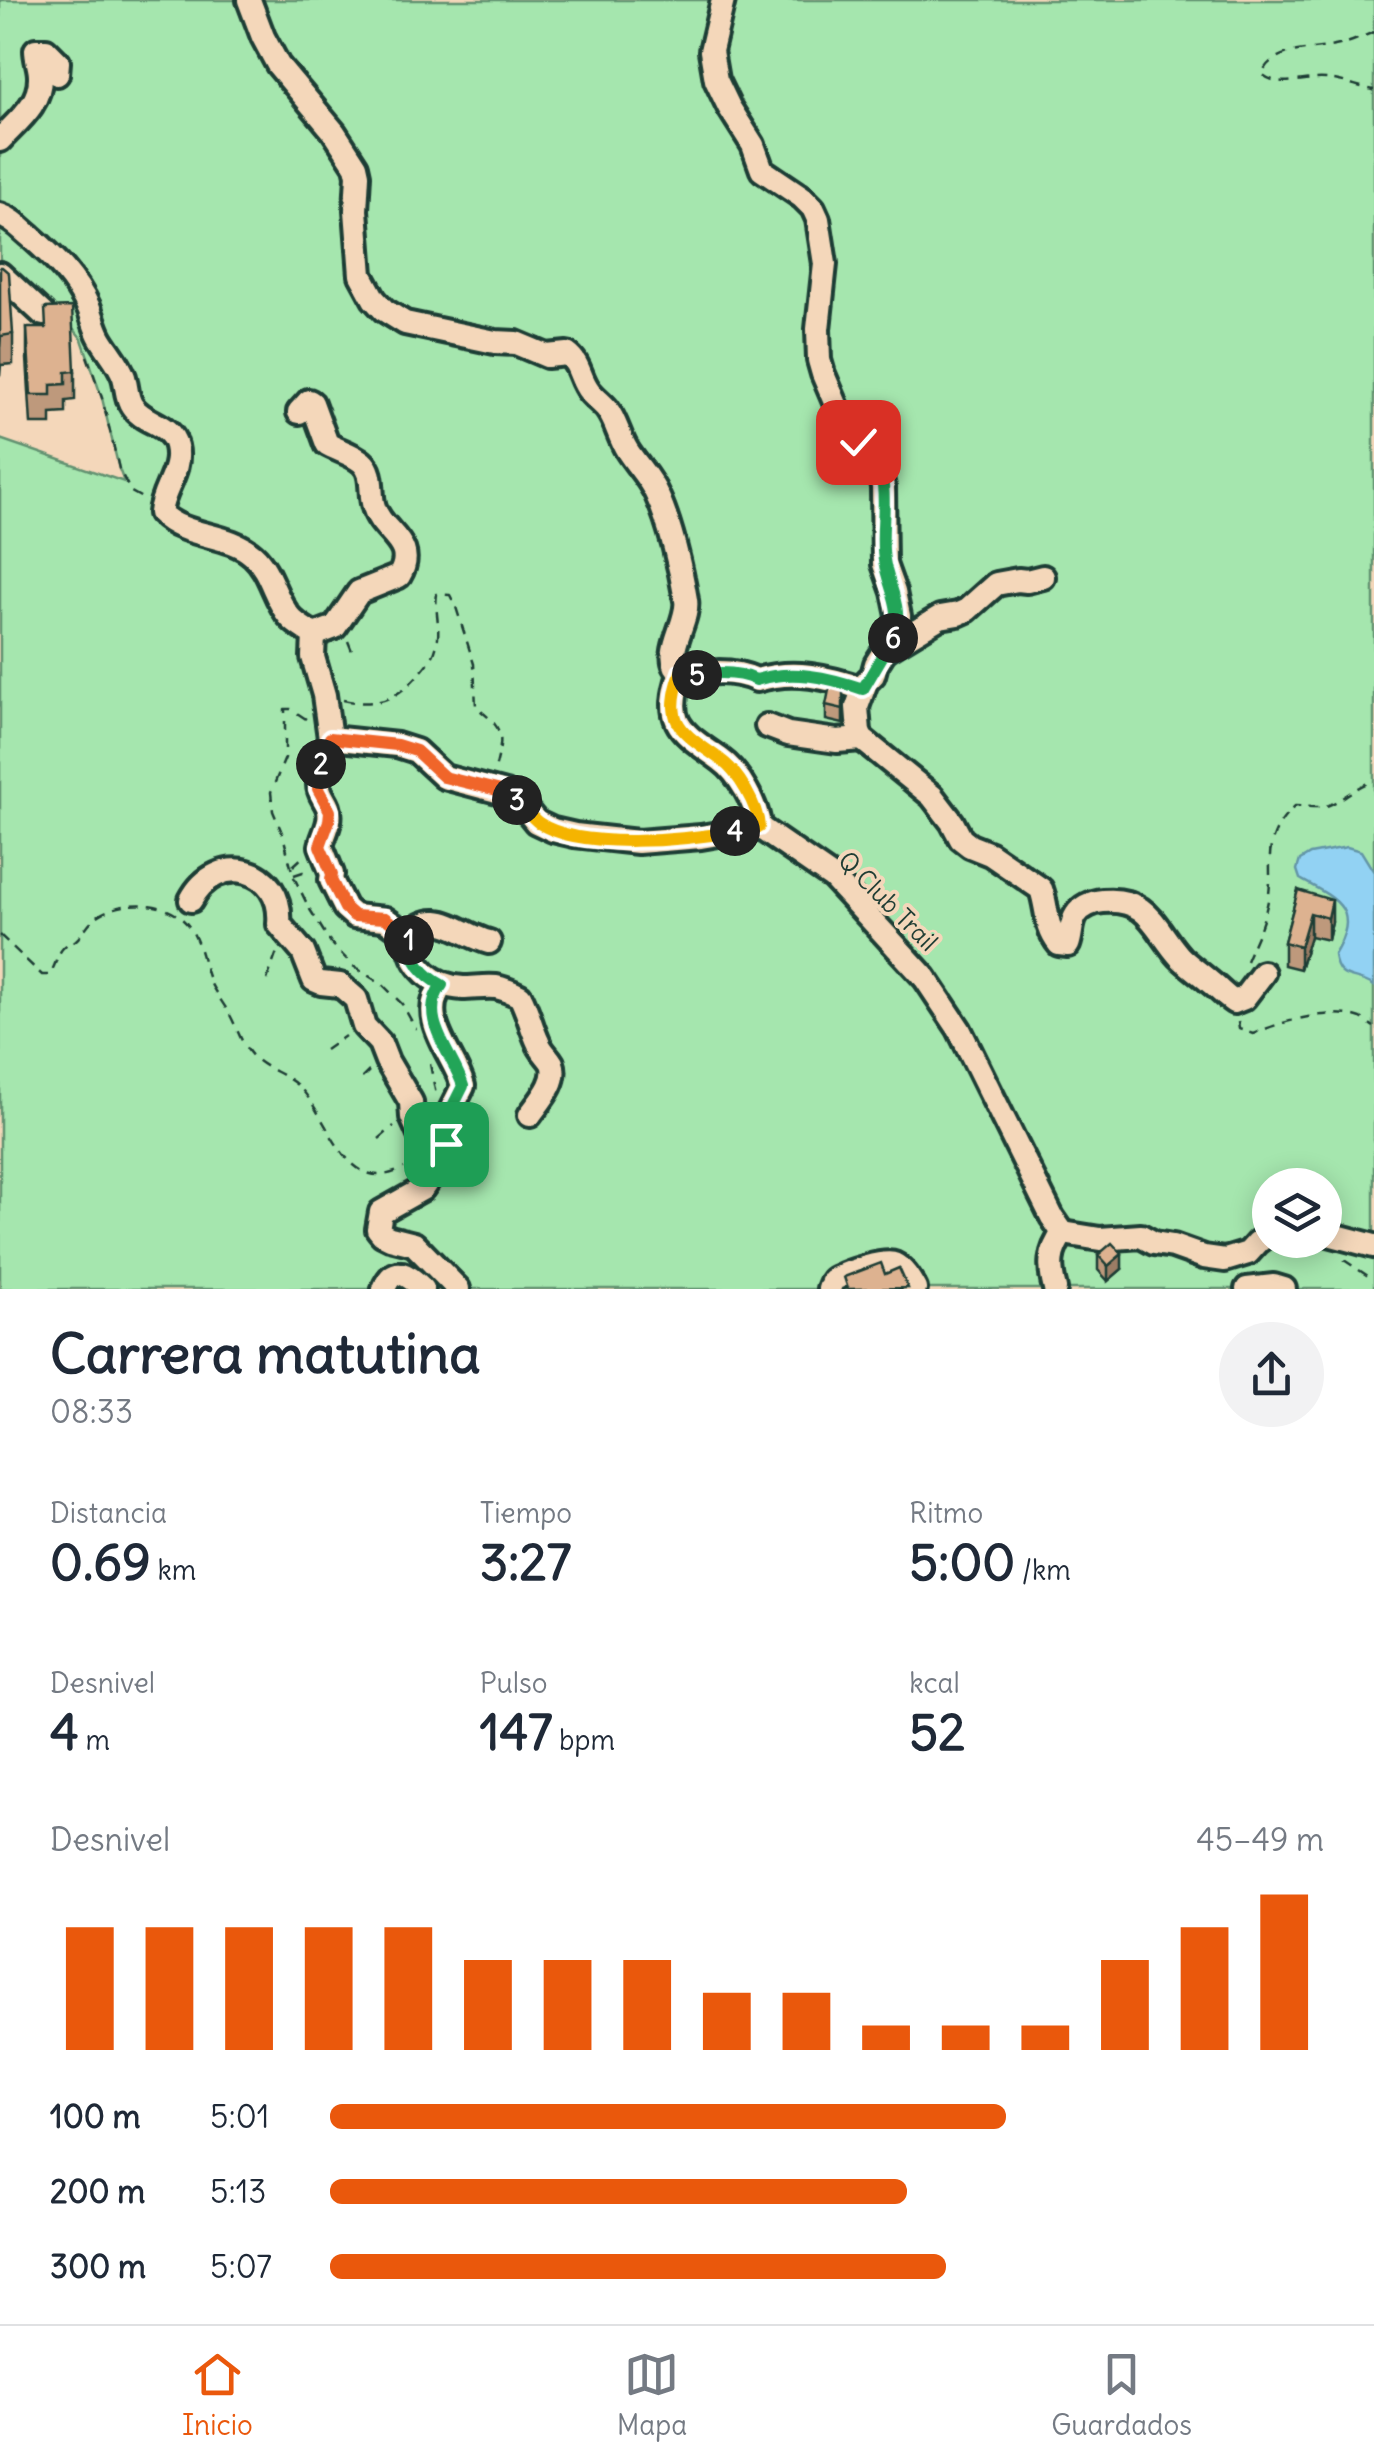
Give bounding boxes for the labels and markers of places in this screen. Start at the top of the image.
pin [816,400,901,485]
pin: 6 [868,613,918,663]
pin: 5 [672,650,722,700]
pin: 2 [296,739,346,789]
pin: 3 [492,775,542,825]
pin: 4 [710,806,760,856]
pin: 1 [384,915,434,965]
pin [404,1102,489,1187]

